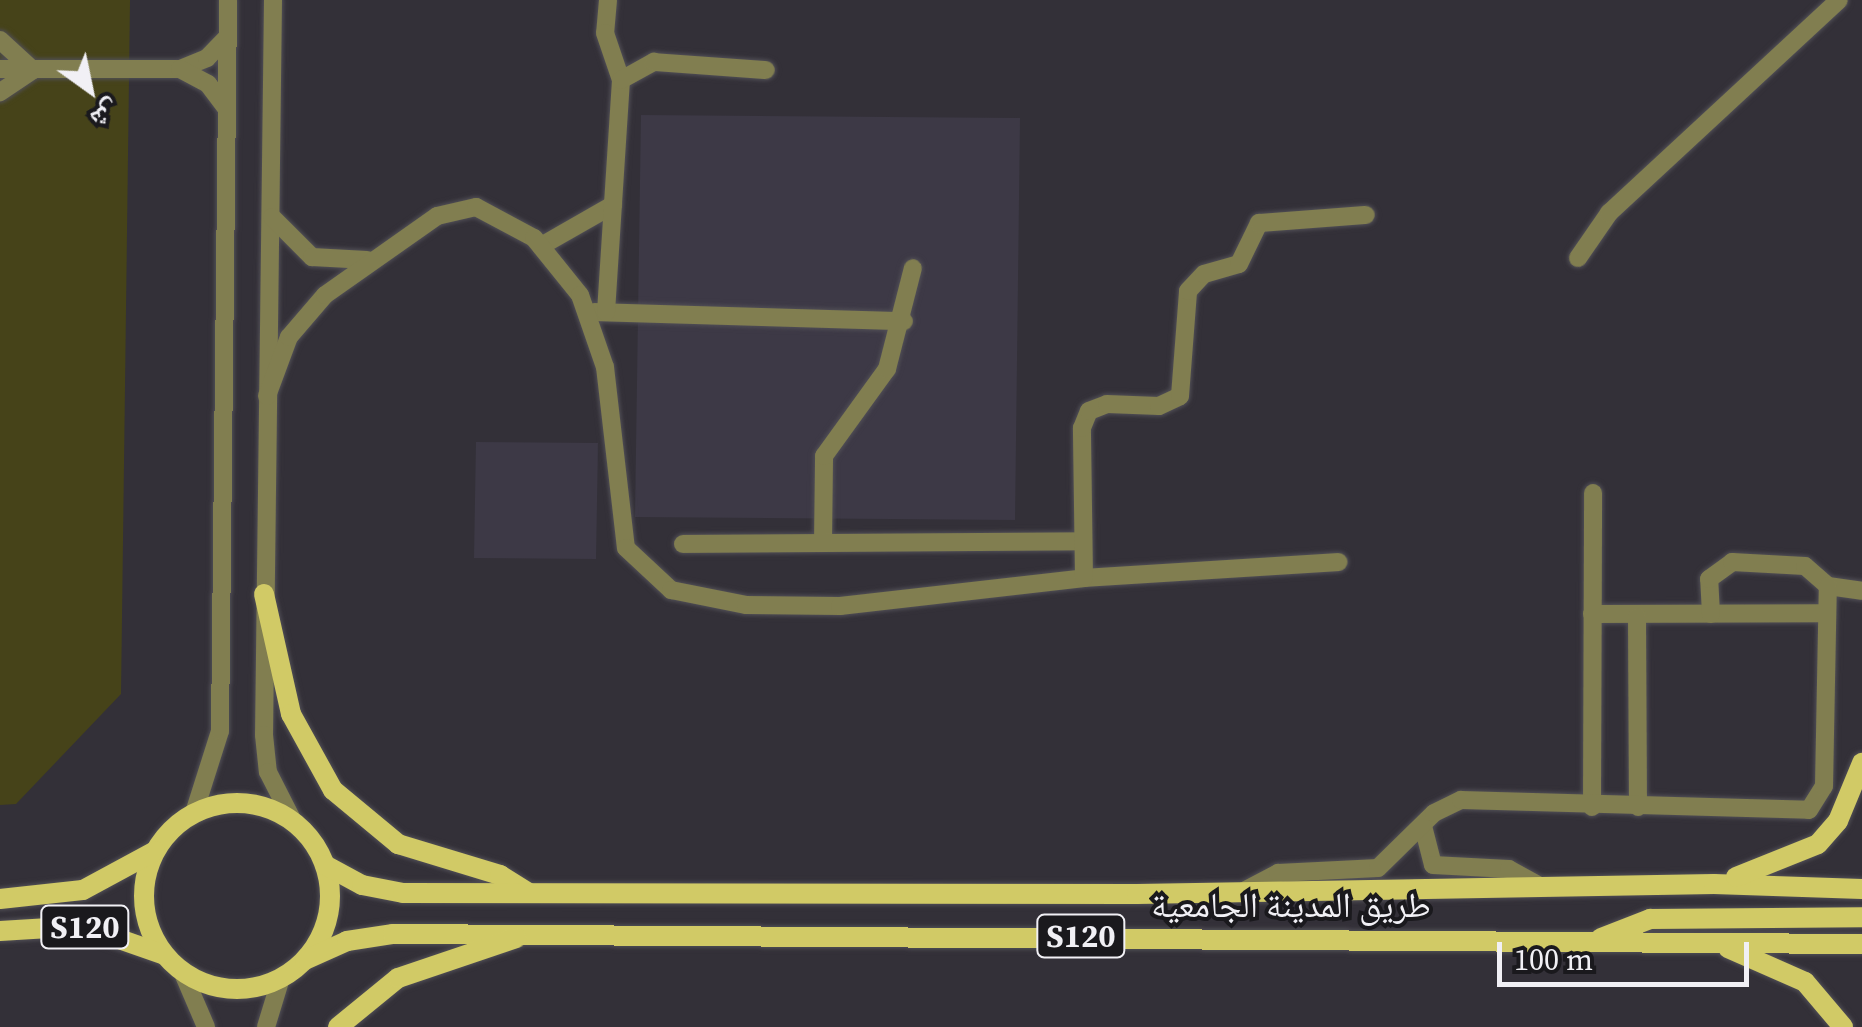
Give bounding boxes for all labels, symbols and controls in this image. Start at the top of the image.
north arrow [40,40,140,140]
text: ش [84,91,129,139]
street label: طريق المدينة الجامعية [1151,884,1431,926]
road number: S120 [40,900,130,954]
road number: S120 [1036,909,1126,963]
scale bar [1502,922,1754,984]
text: 100 m [1514,939,1593,980]

